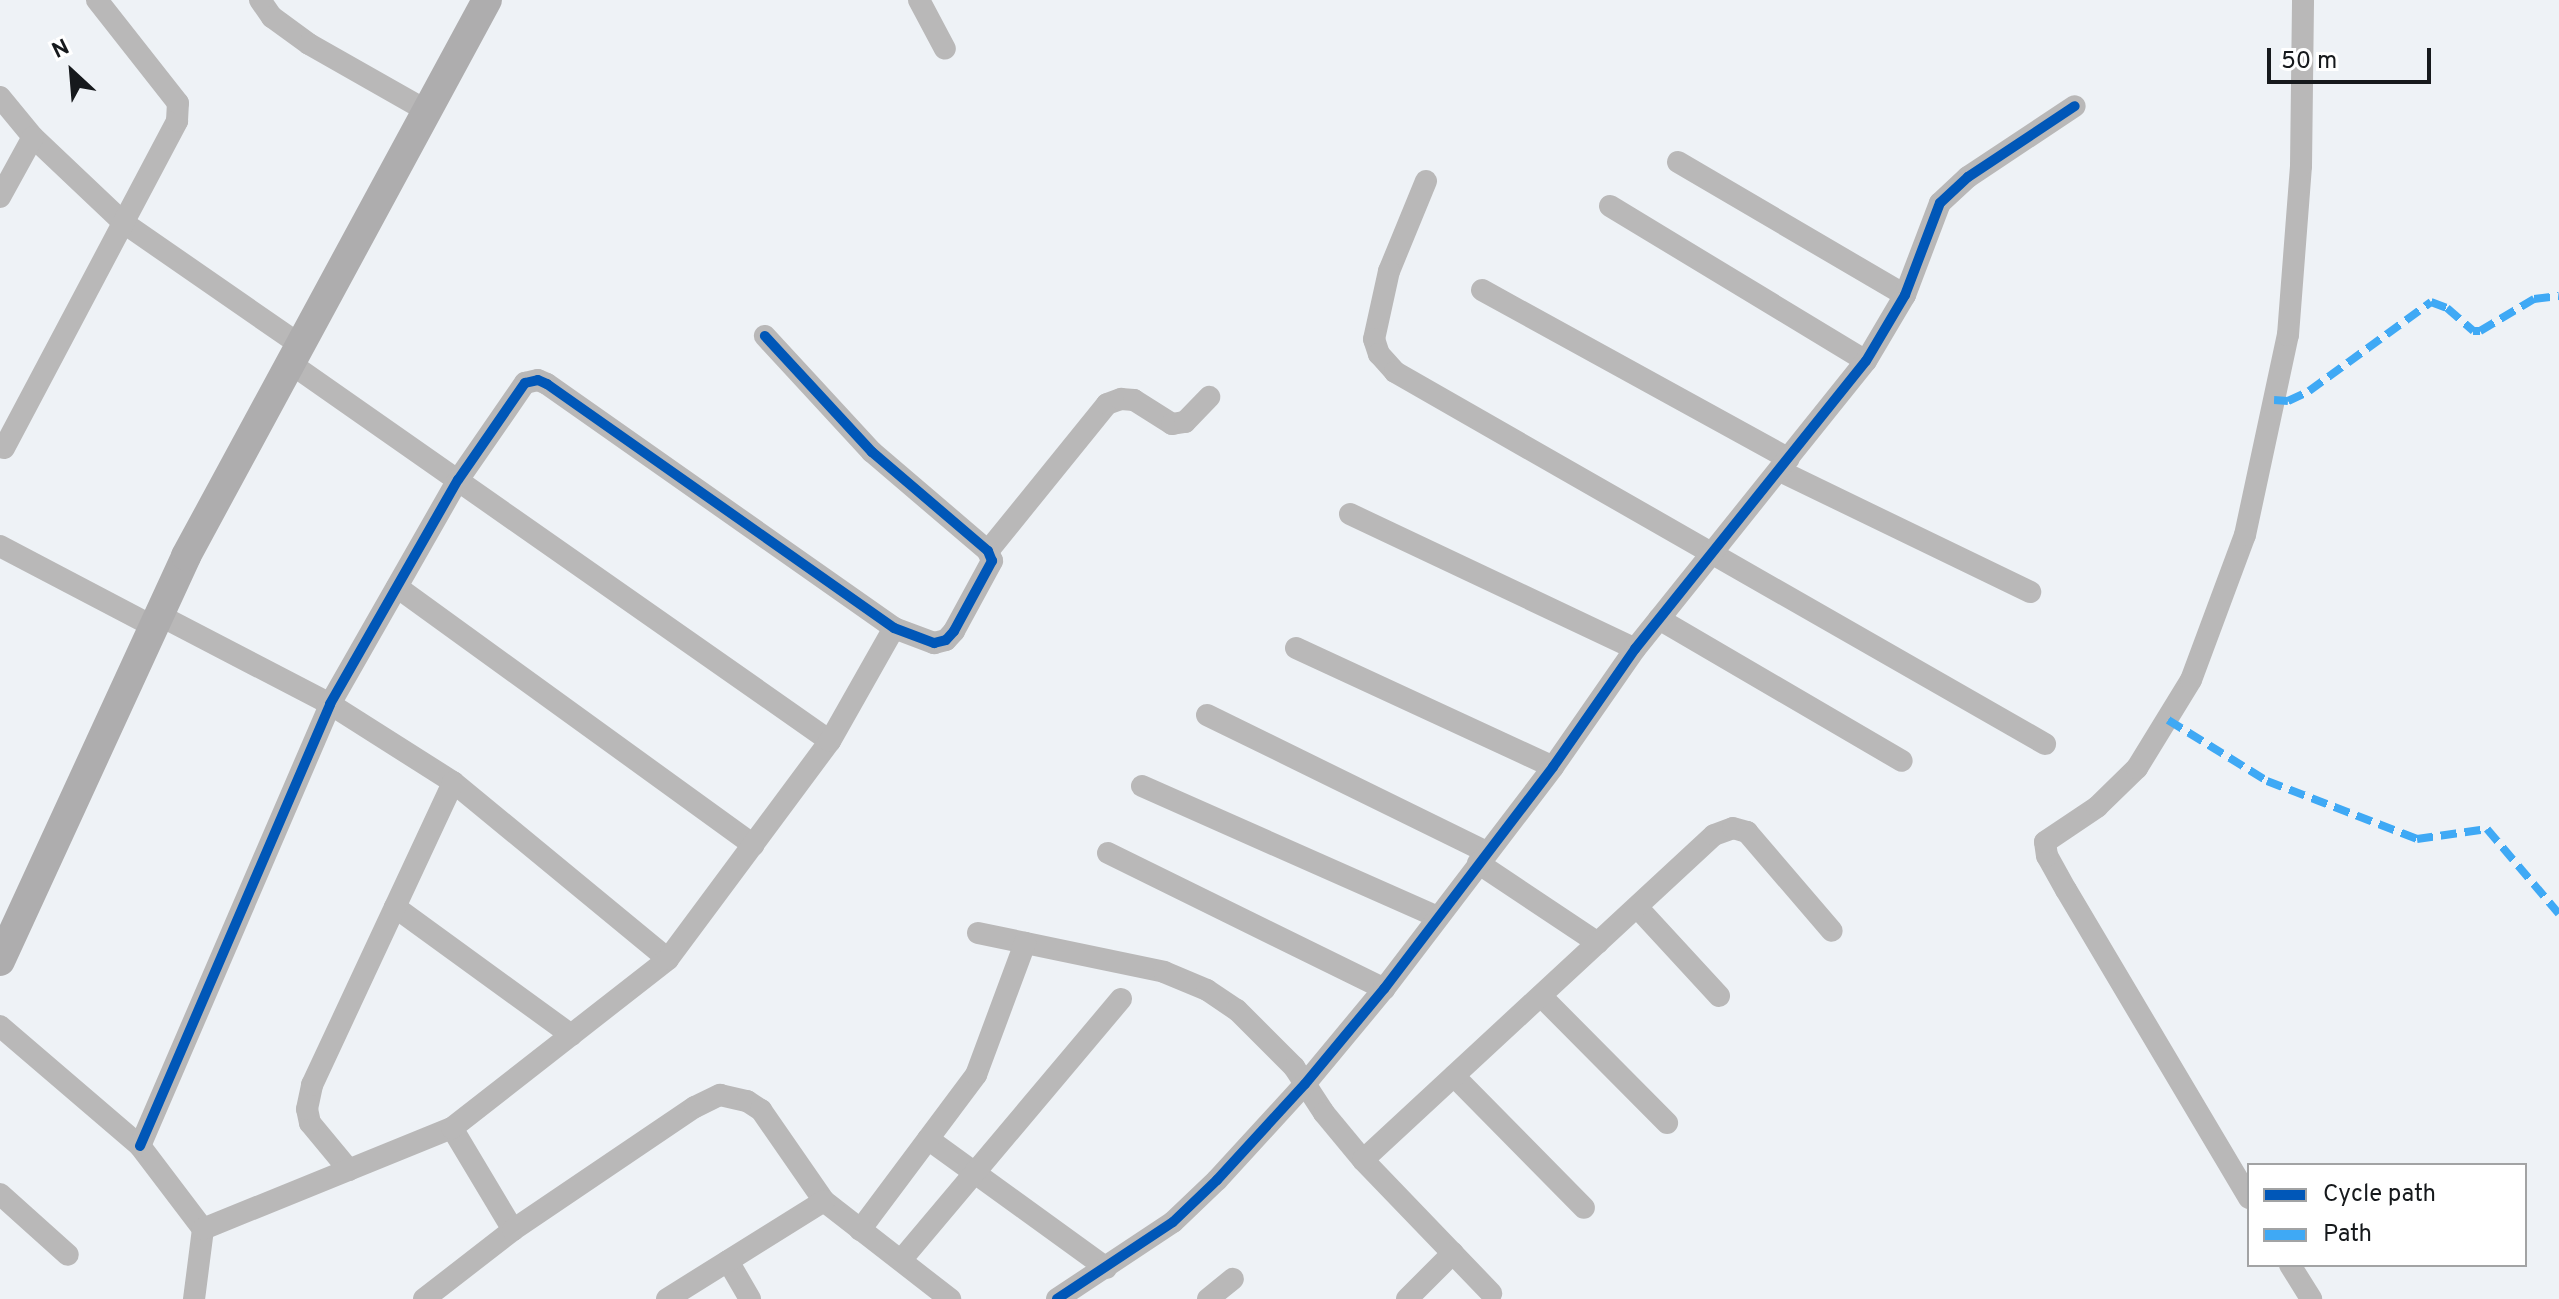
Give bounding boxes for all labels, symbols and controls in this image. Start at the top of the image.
north arrow [32,32,112,112]
scale bar [2271,32,2435,82]
text: N [48,34,74,66]
text: 50 m [2281,47,2337,77]
legend [2247,1163,2527,1267]
text: Cycle path [2323,1180,2436,1210]
text: Path [2323,1220,2372,1250]

